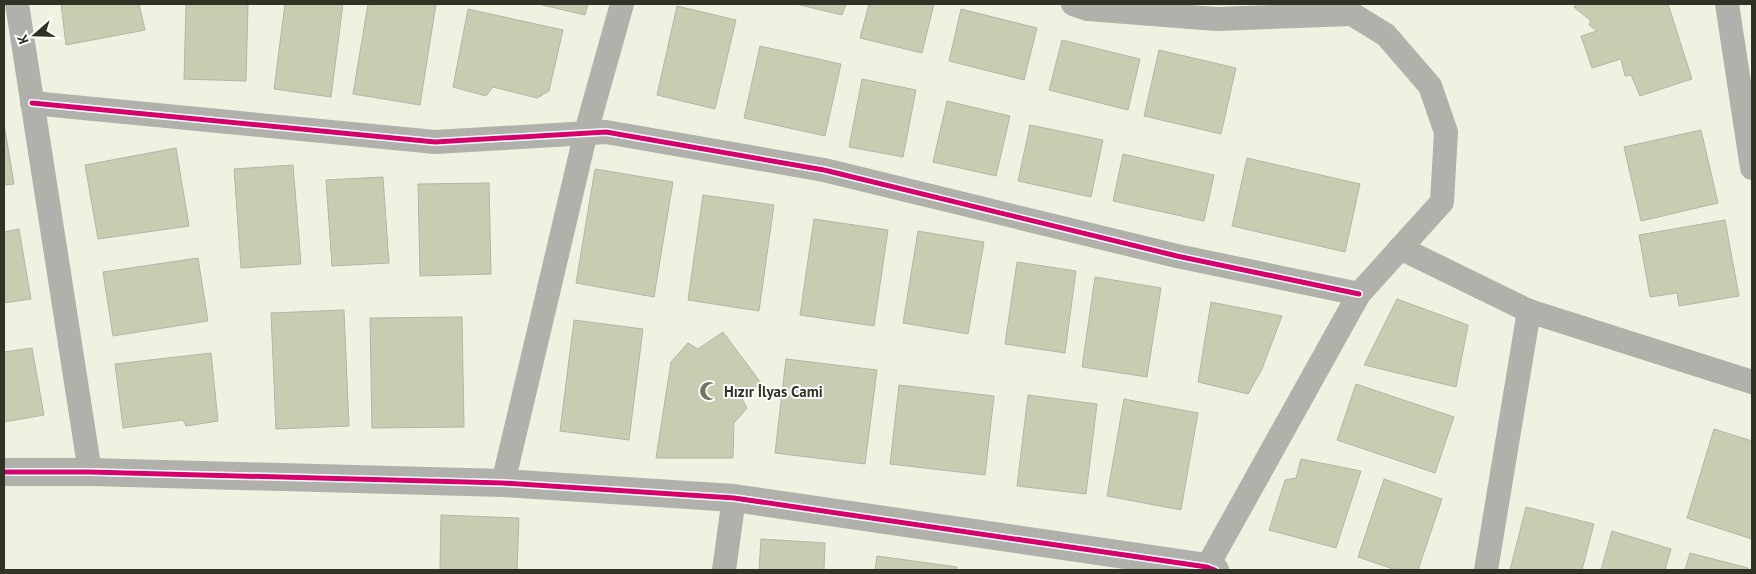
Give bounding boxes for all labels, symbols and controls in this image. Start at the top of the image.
north arrow [10,10,60,60]
text: K [13,32,33,47]
mosque icon: Hızır İlyas Cami [698,380,720,402]
place label: Hızır İlyas Cami [724,382,823,401]

